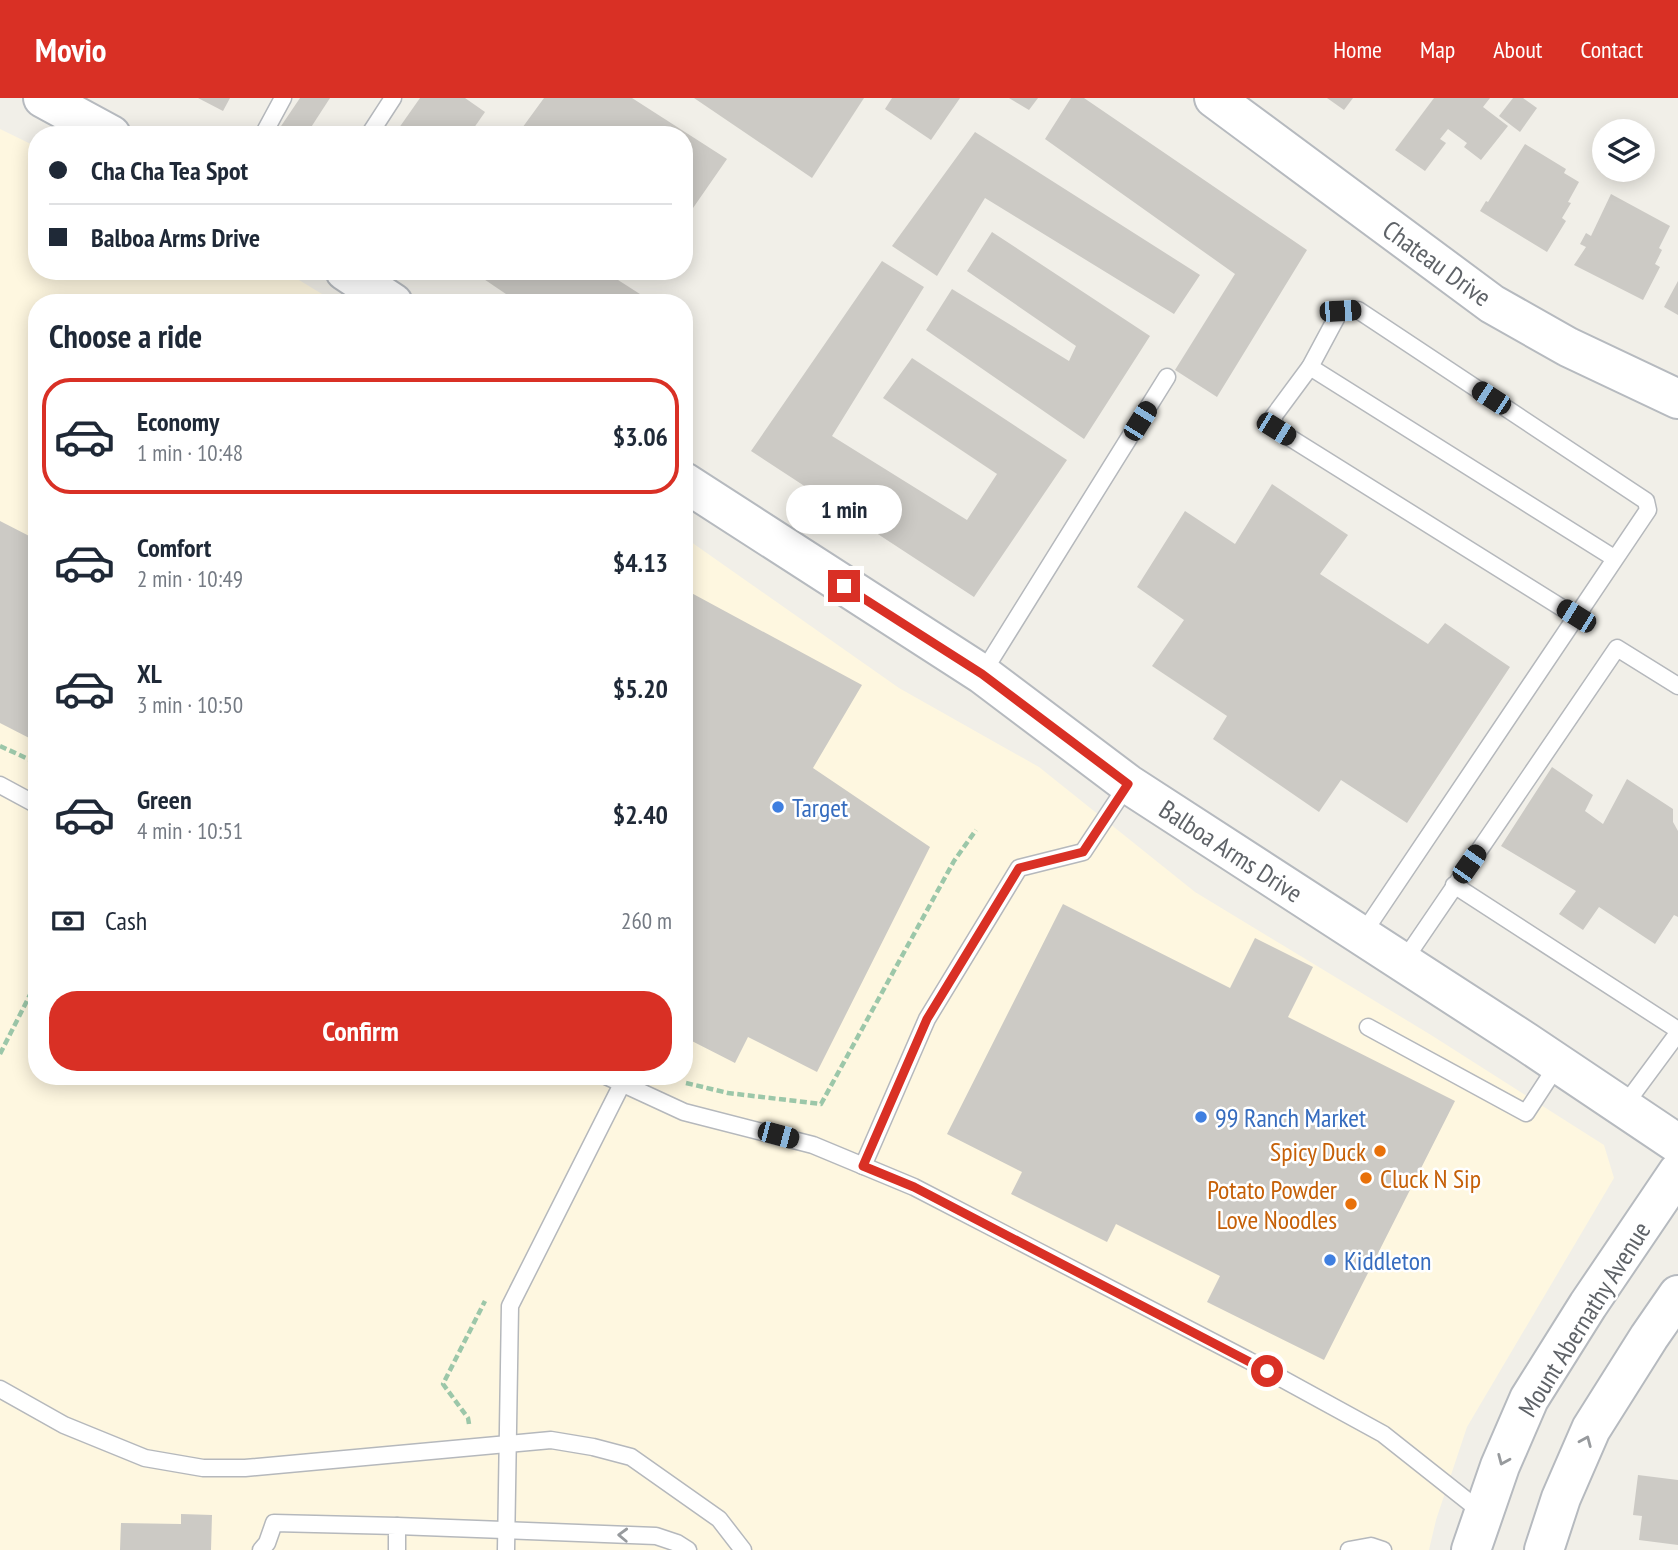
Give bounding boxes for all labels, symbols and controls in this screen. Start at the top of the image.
text: Movio [35,28,107,71]
text: Home [1333,34,1382,65]
text: Map [1420,34,1455,65]
text: About [1493,34,1542,65]
text: Contact [1580,34,1643,65]
map controls [1592,119,1655,182]
button: layers [1592,119,1655,182]
text: Cha Cha Tea Spot [91,154,248,187]
street label: Chateau Drive [1376,213,1498,313]
text: Balboa Arms Drive [91,221,260,254]
car [1319,299,1362,323]
text: Choose a ride [49,315,202,357]
car [1468,378,1515,418]
car [1120,398,1161,444]
icon: car [53,405,116,468]
text: Economy [137,405,219,438]
car [1253,409,1300,449]
text: $3.06 [613,420,668,453]
text: 1 min · 10:48 [137,438,243,467]
callout: 1 min [786,484,902,533]
text: 1 min [821,495,867,524]
icon: car [53,531,116,594]
text: Comfort [137,531,211,564]
text: $4.13 [613,546,668,579]
text: 2 min · 10:49 [137,564,243,593]
route end [828,570,860,602]
car [1553,596,1600,636]
icon: car [53,657,116,720]
text: XL [137,657,162,690]
text: $5.20 [613,672,668,705]
text: 3 min · 10:50 [137,690,243,719]
icon: car [53,783,116,846]
text: Green [137,783,192,816]
place label: Target [792,791,848,824]
street label: Balboa Arms Drive [1153,792,1309,910]
text: $2.40 [613,798,668,831]
marker: Target [770,799,786,815]
text: 4 min · 10:51 [137,816,243,845]
car [1449,841,1490,887]
icon: cash [49,902,87,940]
text: Cash [105,904,147,937]
text: 260 m [621,906,672,935]
button: Confirm [49,991,672,1071]
place label: 99 Ranch Market [1215,1101,1366,1134]
marker: 99 Ranch Market [1193,1109,1209,1125]
car [755,1119,802,1151]
place label: Spicy Duck [1270,1135,1366,1168]
marker: Spicy Duck [1372,1143,1388,1159]
place label: Cluck N Sip [1380,1162,1481,1195]
marker: Cluck N Sip [1358,1170,1374,1186]
place label: Potato Powder Love Noodles [1207,1173,1337,1236]
marker: Potato Powder Love Noodles [1343,1196,1359,1212]
street label: Mount Abernathy Avenue [1511,1215,1657,1423]
place label: Kiddleton [1344,1244,1431,1277]
marker: Kiddleton [1322,1252,1338,1268]
route start [1251,1355,1283,1387]
one-way arrow [1578,1435,1592,1448]
one-way arrow [1497,1453,1511,1465]
one-way arrow [617,1527,628,1542]

